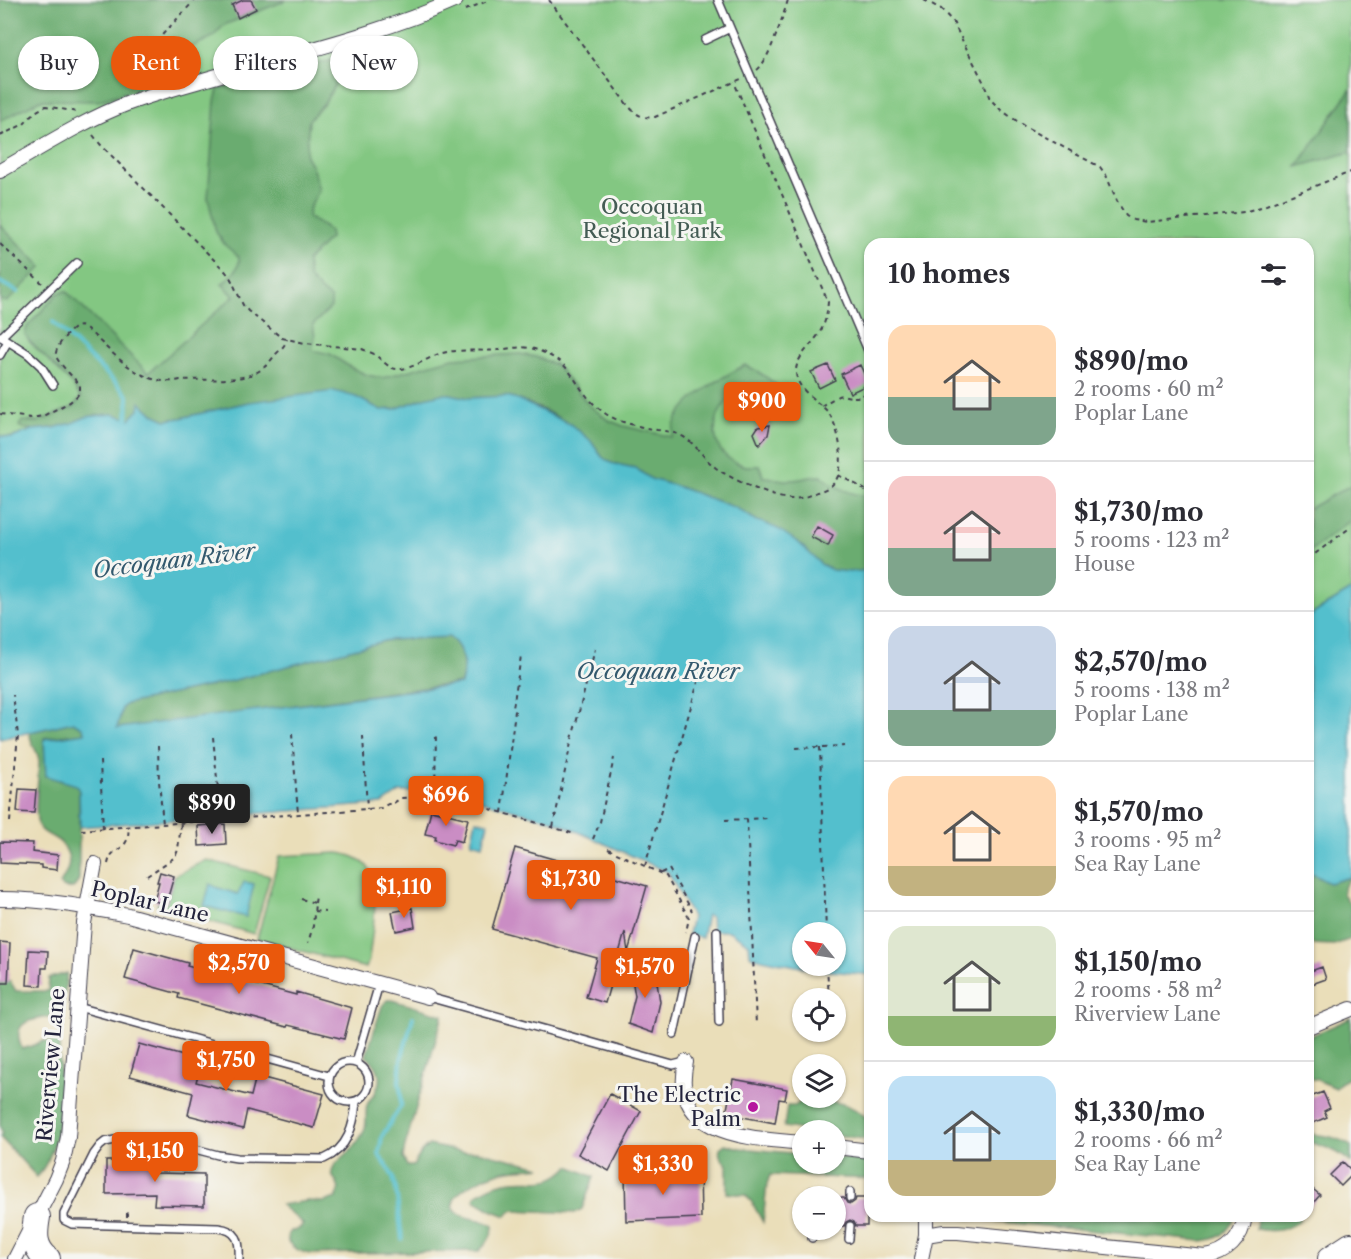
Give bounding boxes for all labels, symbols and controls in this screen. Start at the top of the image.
chip: Buy [18,36,99,90]
chip: Rent [111,36,201,90]
chip: Filters [213,36,318,90]
chip: New [330,36,418,90]
park label: Occoquan Regional Park [582,194,722,243]
text: 10 homes [888,258,1010,290]
icon: filters [1257,258,1290,291]
text: $890/mo [1074,345,1188,377]
icon: home [936,349,1008,421]
text: 2 rooms · 60 m² [1074,377,1224,401]
pin: $900 [726,382,798,433]
text: $900 [738,389,786,413]
text: Poplar Lane [1074,401,1189,425]
text: $1,730/mo [1074,496,1204,528]
icon: home [936,500,1008,572]
text: 5 rooms · 123 m² [1074,528,1230,552]
water label: Occoquan River [91,537,259,584]
text: House [1074,552,1135,576]
text: $2,570/mo [1074,646,1207,678]
icon: home [936,650,1008,722]
water label: Occoquan River [576,658,741,685]
text: 5 rooms · 138 m² [1074,678,1230,702]
text: Poplar Lane [1074,702,1189,726]
pin: $696 [410,776,482,827]
text: $696 [422,783,470,807]
pin: $890 [176,784,248,835]
text: $890 [188,791,236,815]
text: $1,570/mo [1074,796,1204,828]
icon: home [936,800,1008,872]
text: 3 rooms · 95 m² [1074,828,1221,852]
text: Sea Ray Lane [1074,852,1201,876]
pin: $1,730 [522,860,620,911]
text: $1,730 [541,867,601,891]
pin: $1,110 [355,868,453,919]
text: $1,110 [376,875,432,899]
street label: Poplar Lane [89,876,212,927]
north arrow [792,922,846,976]
map controls [792,922,846,1240]
pin: $2,570 [190,944,288,995]
text: $1,150/mo [1074,946,1202,978]
pin: $1,570 [596,948,694,999]
icon: home [936,950,1008,1022]
text: $2,570 [208,951,270,975]
text: $1,570 [615,955,675,979]
text: 2 rooms · 58 m² [1074,978,1222,1002]
street label: Riverview Lane [31,987,70,1143]
button: locate [792,988,846,1042]
text: Riverview Lane [1074,1002,1221,1026]
pin: $1,750 [177,1041,275,1092]
text: $1,750 [196,1048,256,1072]
button: layers [792,1054,846,1108]
place label: The Electric Palm [618,1082,741,1131]
text: $1,330/mo [1074,1096,1205,1128]
marker: The Electric Palm [746,1100,760,1114]
icon: home [936,1100,1008,1172]
button: + [792,1120,846,1174]
text: 2 rooms · 66 m² [1074,1128,1223,1152]
pin: $1,150 [106,1132,204,1183]
text: $1,150 [126,1139,184,1163]
pin: $1,330 [614,1145,712,1196]
text: $1,330 [632,1152,694,1176]
text: Sea Ray Lane [1074,1152,1201,1176]
button: − [792,1186,846,1240]

